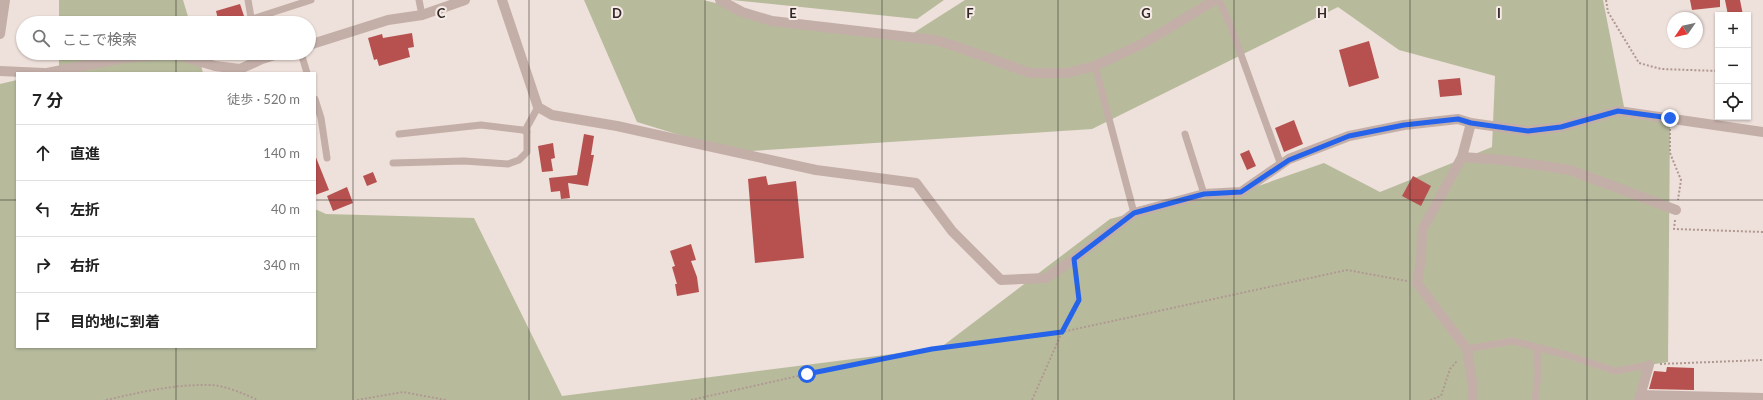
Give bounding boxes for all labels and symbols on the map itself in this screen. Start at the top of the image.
text: C [437,5,446,21]
text: D [612,5,622,21]
text: E [789,5,797,21]
text: F [966,5,974,21]
text: G [1141,5,1151,21]
text: H [1317,5,1327,21]
text: I [1497,5,1501,21]
north arrow [1667,12,1703,48]
route end [1661,109,1679,127]
route start [798,365,816,383]

